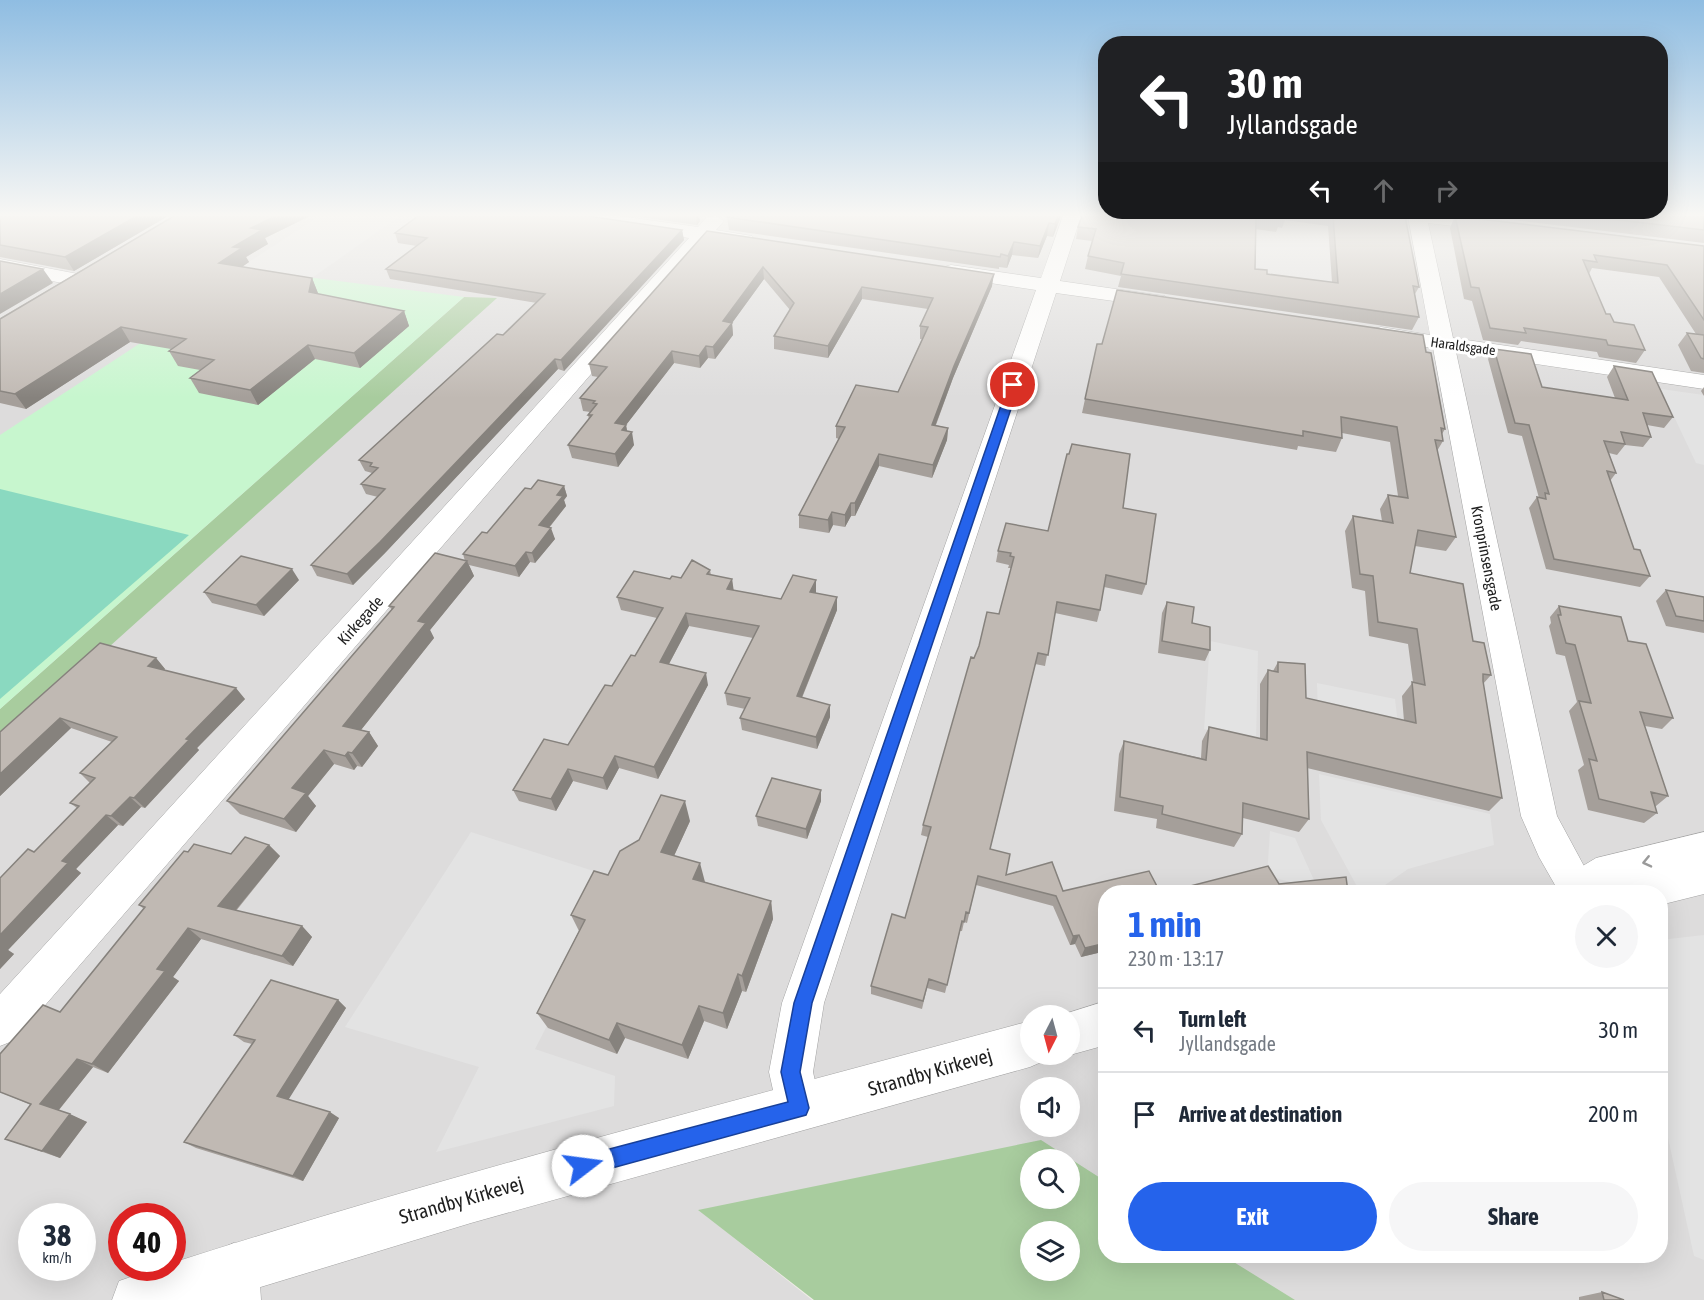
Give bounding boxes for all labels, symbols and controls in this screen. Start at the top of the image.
text: 30 m [1227,59,1302,107]
icon: left [1128,60,1206,138]
text: Jyllandsgade [1227,109,1358,140]
icon: left [1304,174,1337,207]
icon: ahead [1367,174,1400,207]
icon: right [1430,174,1463,207]
street label: Haraldsgade [1430,334,1496,358]
pin [987,359,1038,410]
icon: arrive [996,368,1029,401]
street label: Kronprinsensgade [1467,504,1506,612]
street label: Kirkegade [334,592,387,649]
one-way arrow [1642,855,1652,868]
text: 1 min [1128,903,1202,945]
button: close [1575,905,1638,968]
text: 230 m · 13:17 [1128,947,1224,970]
north arrow [1020,1005,1080,1065]
map controls [1020,1005,1080,1281]
text: Turn left [1179,1006,1246,1032]
icon: left [1128,1014,1161,1047]
text: 30 m [1598,1017,1638,1043]
text: Jyllandsgade [1179,1032,1276,1055]
street label: Strandby Kirkevej [865,1043,994,1100]
button: sound [1020,1077,1080,1137]
icon: arrive [1128,1098,1161,1131]
text: Arrive at destination [1179,1101,1342,1127]
text: 200 m [1588,1101,1638,1127]
position arrow [551,1134,615,1198]
button: search [1020,1149,1080,1209]
street label: Strandby Kirkevej [396,1171,525,1228]
button: Exit [1128,1182,1377,1251]
button: Share [1389,1182,1638,1251]
speed limit sign: 40 [108,1203,186,1281]
text: 38 [43,1218,71,1252]
button: layers [1020,1221,1080,1281]
text: km/h [42,1249,72,1266]

